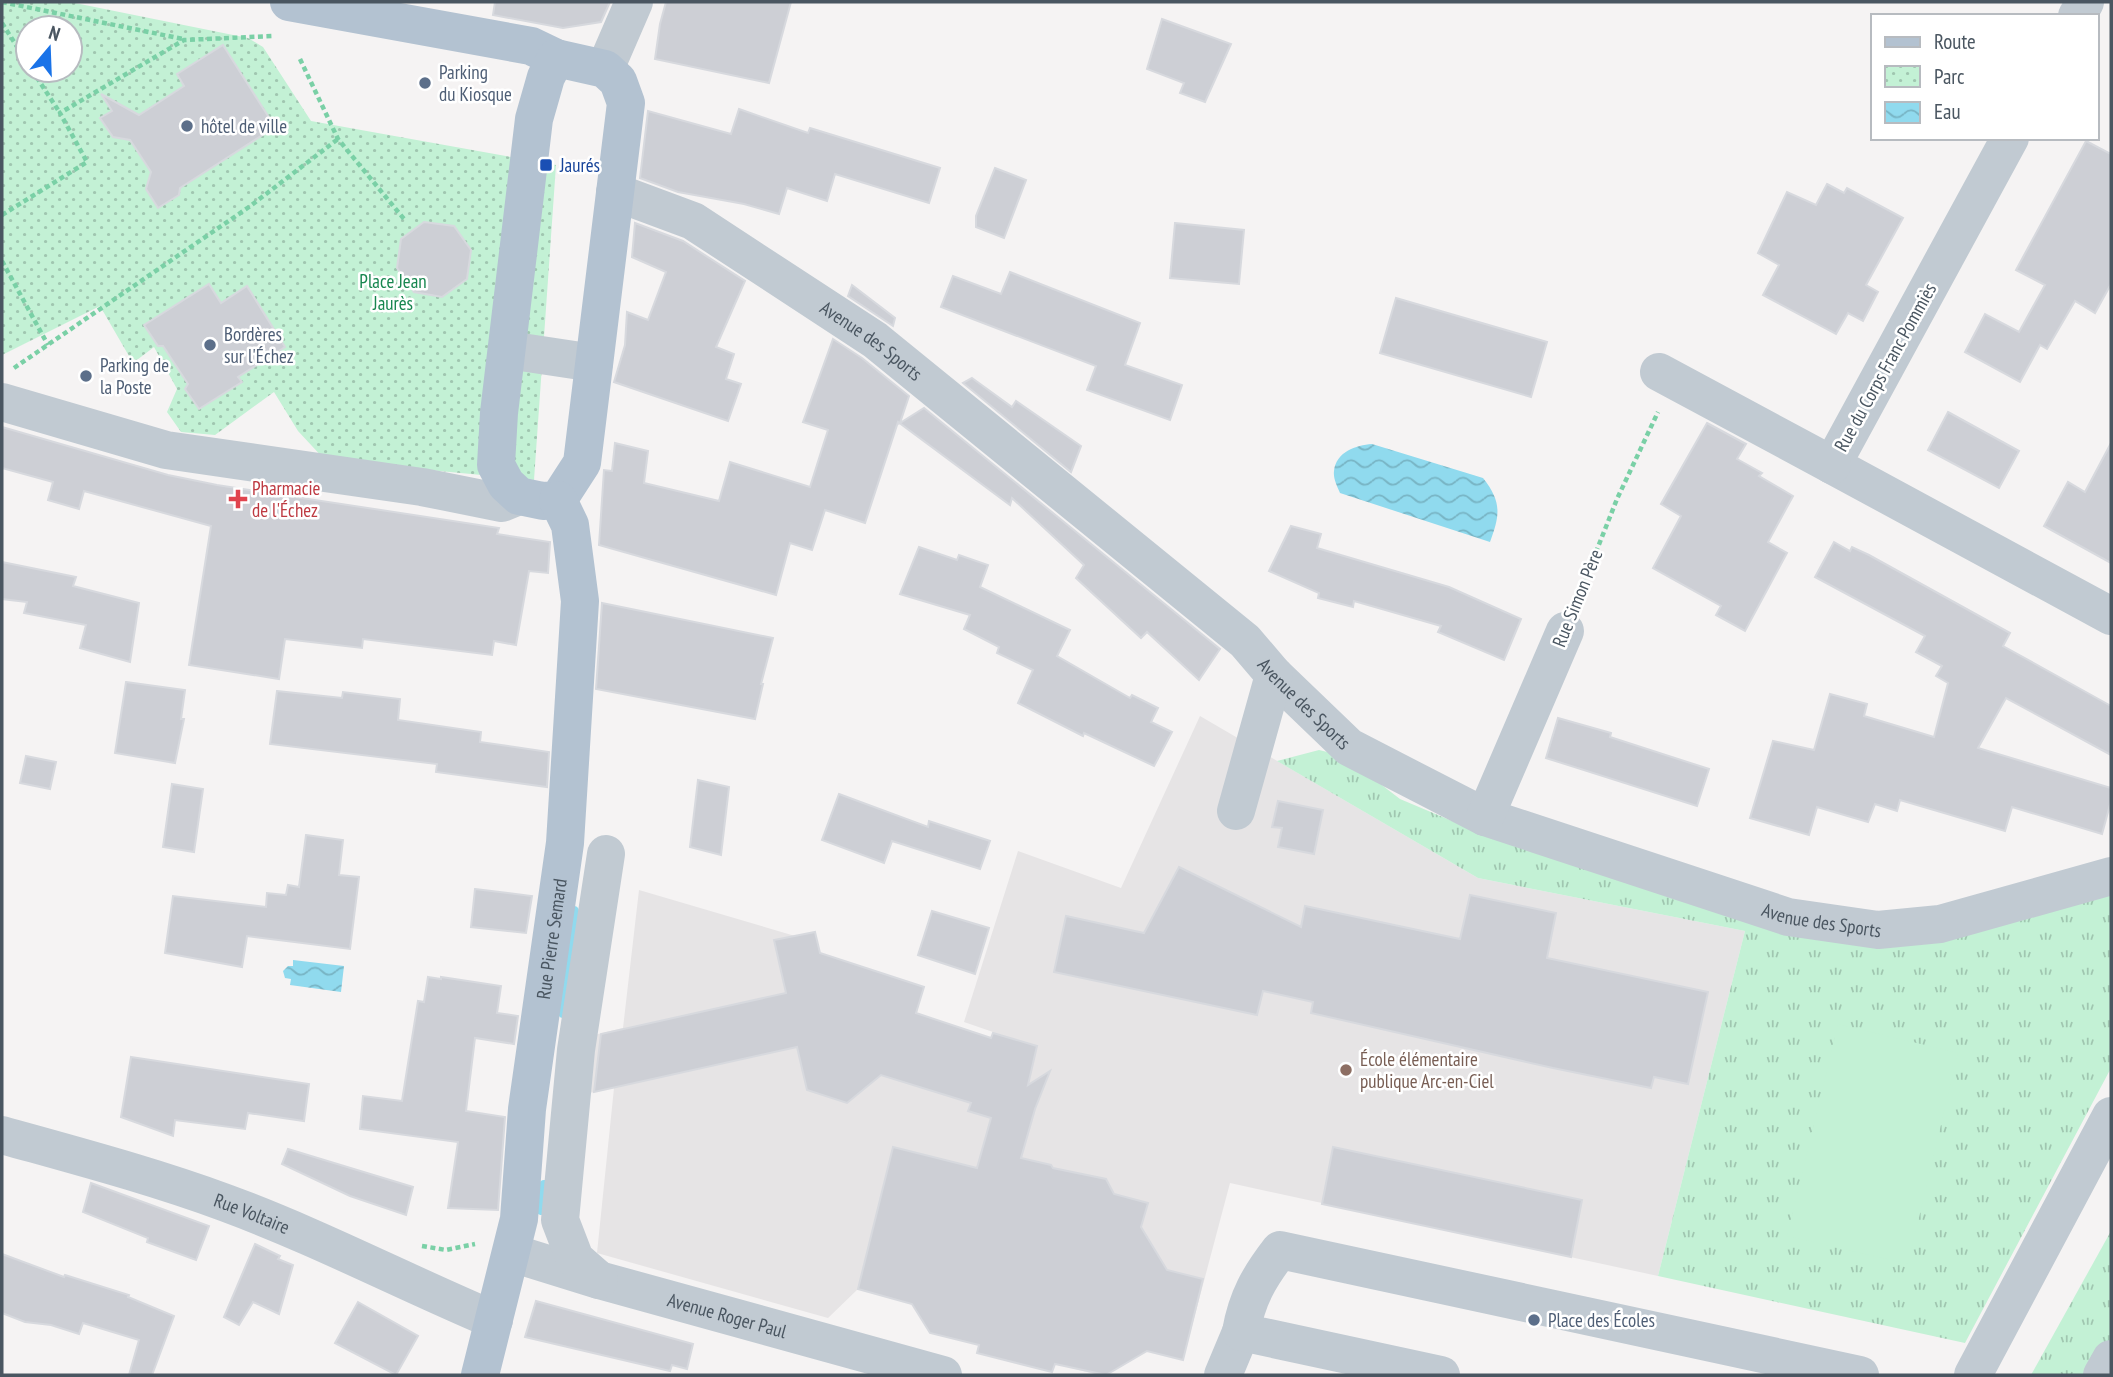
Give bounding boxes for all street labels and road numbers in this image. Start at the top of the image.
street label: Rue du Corps Franc Pommiès [1829,279,1941,455]
street label: Avenue des Sports [816,295,927,386]
street label: Rue Simon Père [1547,545,1608,650]
street label: Avenue des Sports [1253,653,1356,754]
street label: Rue Pierre Semard [531,877,572,1001]
street label: Avenue des Sports [1759,897,1883,942]
street label: Rue Voltaire [211,1188,294,1239]
street label: Avenue Roger Paul [665,1288,790,1343]

